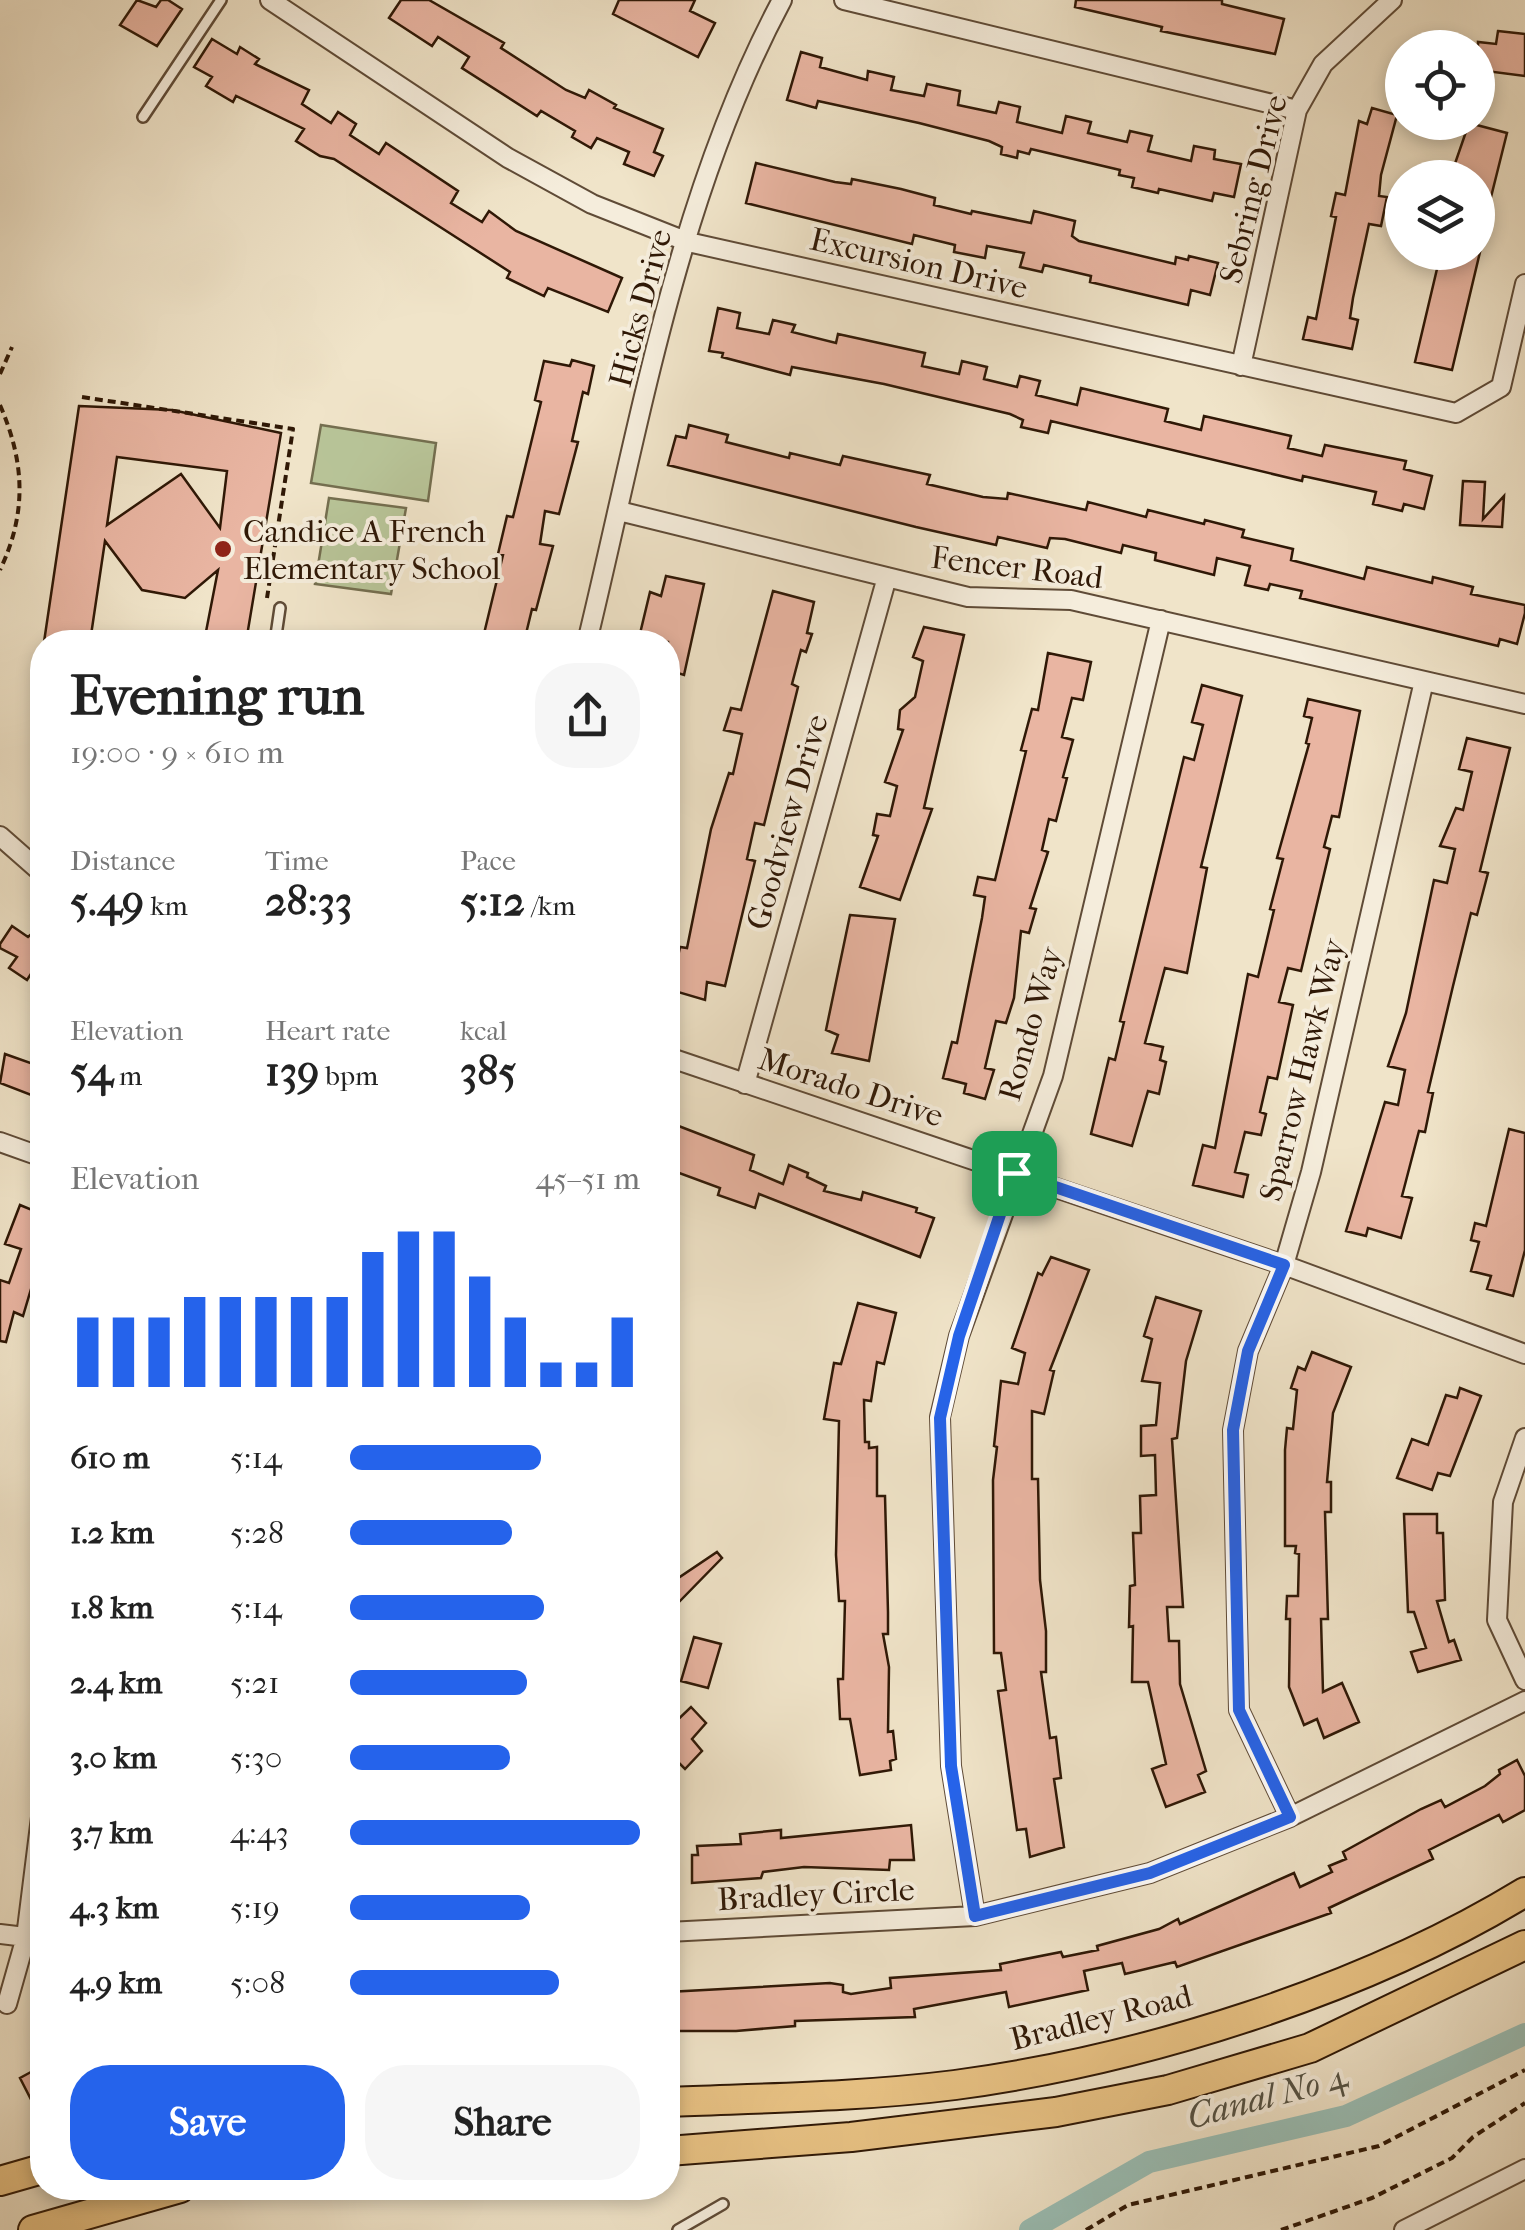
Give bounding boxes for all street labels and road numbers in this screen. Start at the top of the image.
street label: Sebring Drive [1212,91,1295,287]
street label: Excursion Drive [807,220,1031,307]
street label: Hicks Drive [602,225,679,391]
street label: Fencer Road [929,539,1106,596]
street label: Goodview Drive [739,710,836,934]
street label: Sparrow Hawk Way [1252,934,1353,1205]
street label: Rondo Way [991,942,1070,1105]
street label: Morado Drive [754,1040,948,1135]
street label: Bradley Circle [717,1871,916,1918]
street label: Bradley Road [1007,1977,1196,2058]

